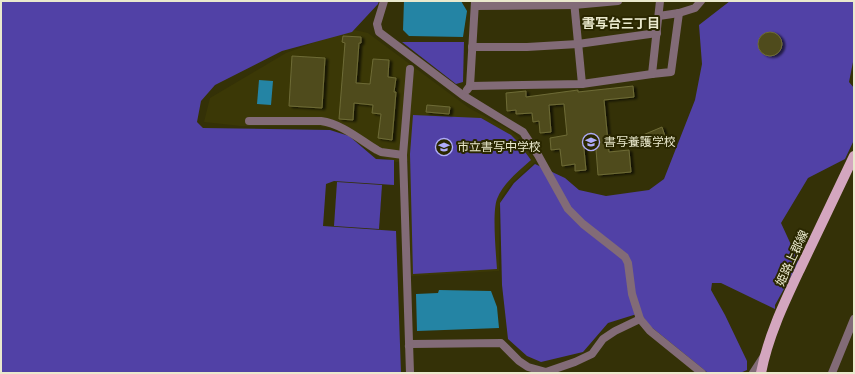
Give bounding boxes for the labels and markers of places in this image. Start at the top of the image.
school or university icon: 書写養護学校 [581,132,601,152]
place label: 書写養護学校 [604,135,676,149]
school or university icon: 市立書写中学校 [434,137,454,157]
place label: 市立書写中学校 [457,140,541,154]

